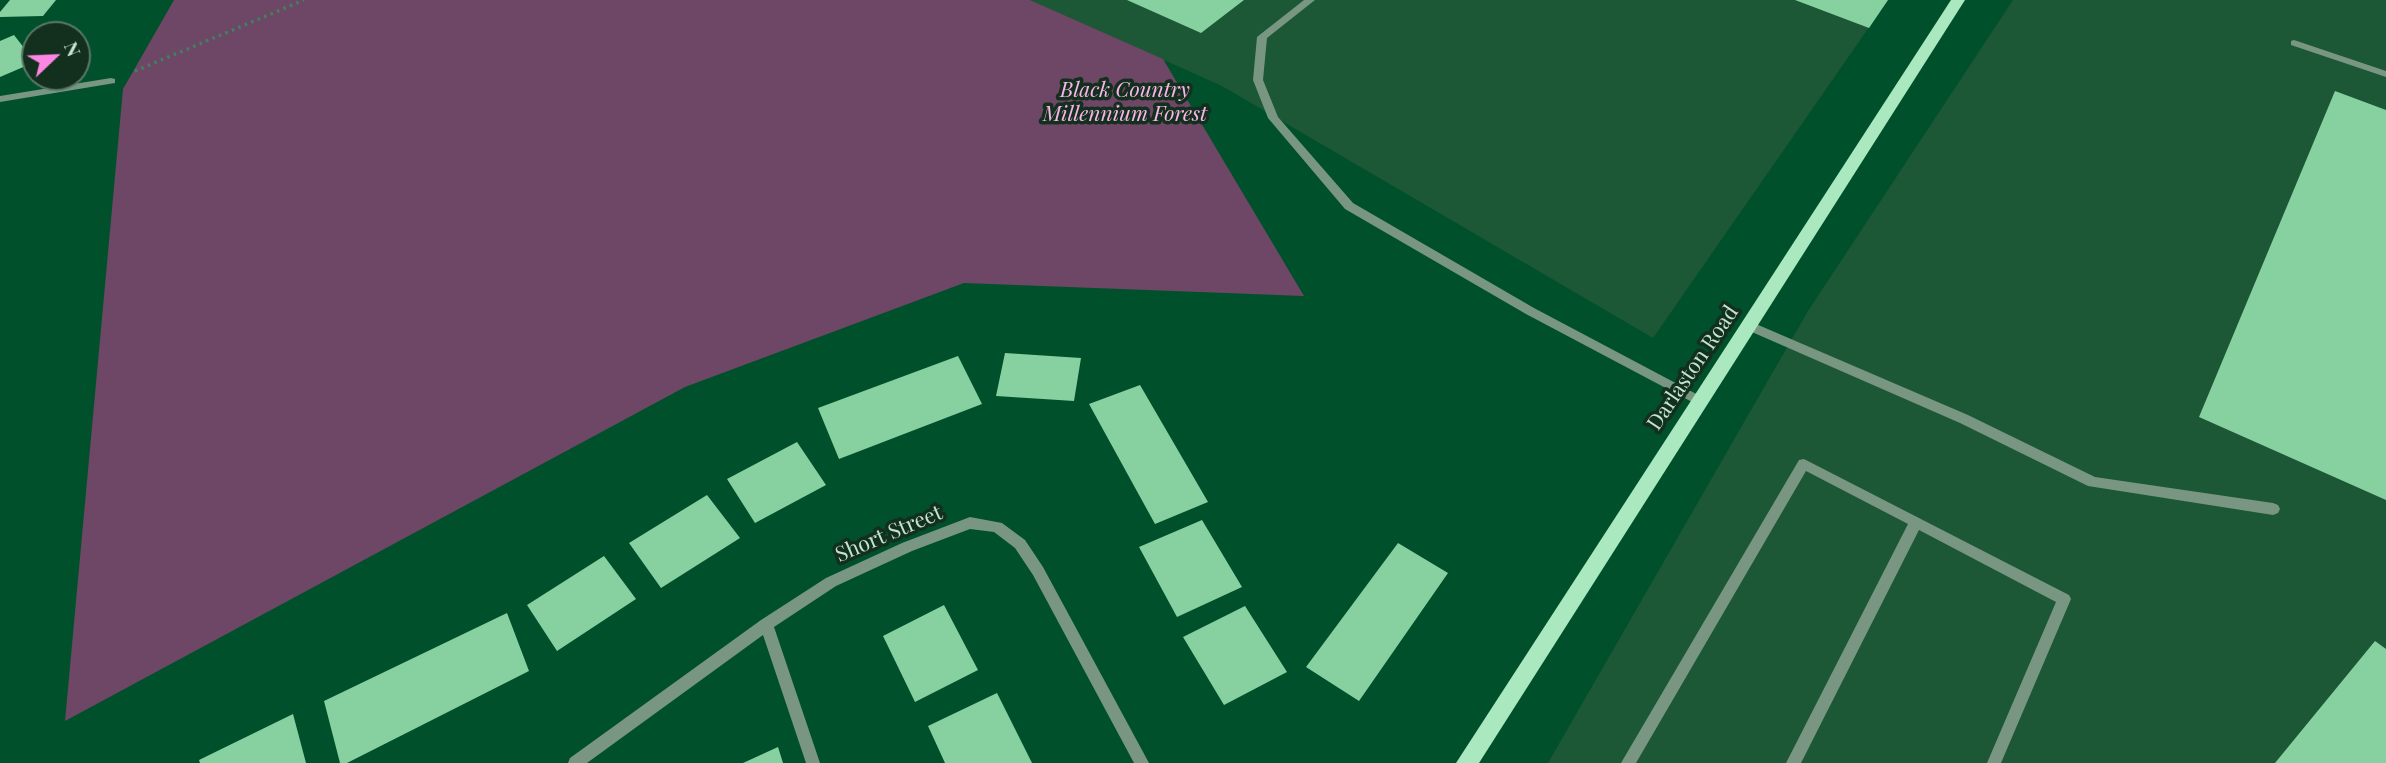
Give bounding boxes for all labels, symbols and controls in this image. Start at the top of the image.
north arrow [21,21,91,91]
text: N [59,37,88,60]
park label: Black Country Millennium Forest [1043,77,1207,127]
street label: Darlaston Road [1642,301,1744,435]
street label: Short Street [832,500,946,568]

